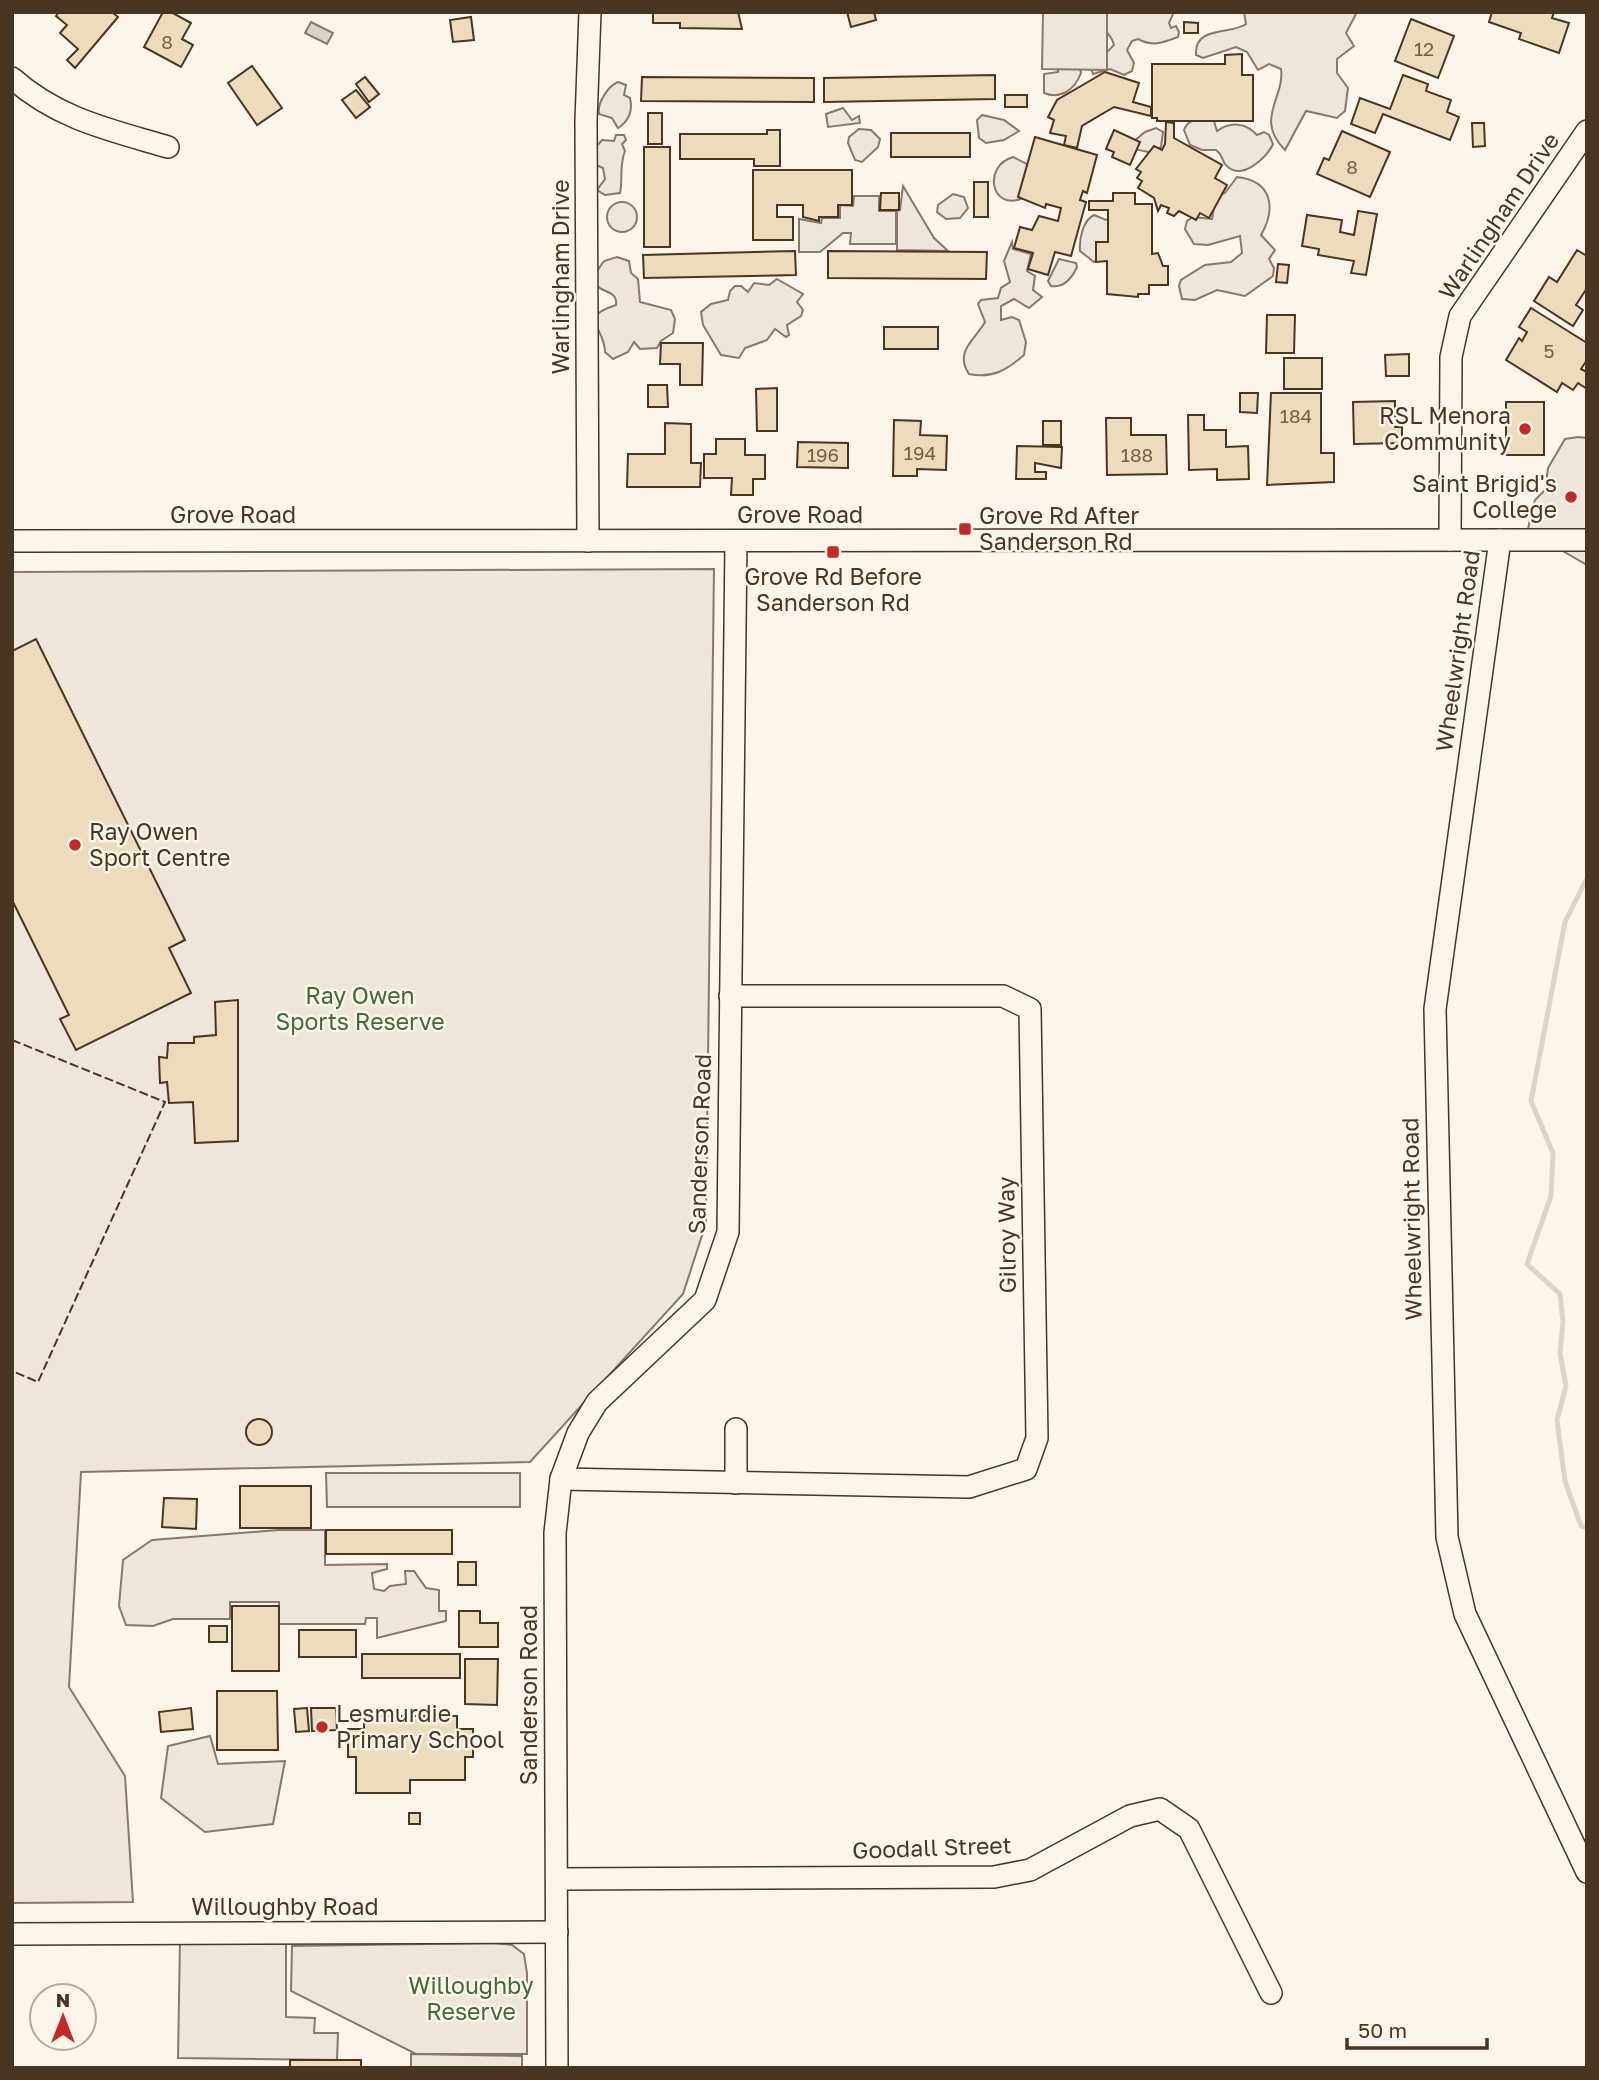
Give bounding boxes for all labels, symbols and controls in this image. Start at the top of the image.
house number: 8 [161,30,173,53]
house number: 12 [1414,37,1434,60]
street label: Warlingham Drive [1432,127,1564,304]
house number: 8 [1346,155,1358,178]
street label: Warlingham Drive [546,179,574,375]
house number: 5 [1543,339,1555,362]
place label: RSL Menora Community [1379,401,1511,455]
house number: 184 [1280,404,1312,427]
marker: RSL Menora Community [1517,421,1533,437]
house number: 194 [904,441,936,464]
house number: 196 [807,443,839,466]
house number: 188 [1121,443,1153,466]
place label: Saint Brigid's College [1412,469,1557,523]
marker: Saint Brigid's College [1563,489,1579,505]
street label: Grove Road [170,500,296,528]
street label: Grove Road [737,500,863,528]
place label: Grove Rd After Sanderson Rd [979,501,1139,555]
marker: Grove Rd After Sanderson Rd [957,521,973,537]
marker: Grove Rd Before Sanderson Rd [825,544,841,560]
street label: Wheelwright Road [1429,548,1485,753]
place label: Grove Rd Before Sanderson Rd [744,562,922,616]
place label: Ray Owen Sport Centre [89,817,230,871]
marker: Ray Owen Sport Centre [67,837,83,853]
park label: Ray Owen Sports Reserve [276,981,444,1035]
street label: Sanderson Road [682,1053,716,1235]
street label: Wheelwright Road [1395,1117,1427,1321]
street label: Gilroy Way [991,1176,1021,1294]
street label: Sanderson Road [514,1605,542,1785]
place label: Lesmurdie Primary School [336,1699,504,1753]
marker: Lesmurdie Primary School [314,1719,330,1735]
street label: Goodall Street [852,1830,1012,1864]
street label: Willoughby Road [191,1892,379,1920]
park label: Willoughby Reserve [408,1971,534,2025]
north arrow [28,1982,98,2052]
text: N [56,1988,70,2011]
scale bar [1347,2007,1487,2050]
text: 50 m [1358,2017,1407,2043]

